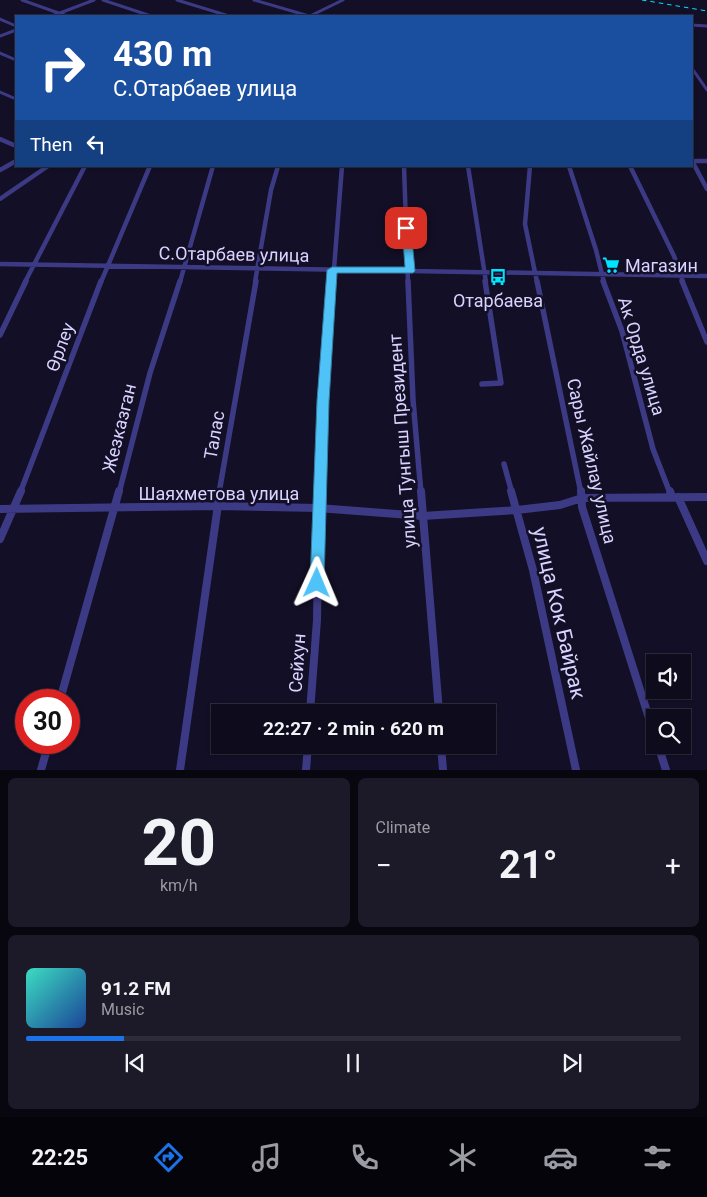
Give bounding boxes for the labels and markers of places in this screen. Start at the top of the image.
pin [385,207,427,249]
supermarket icon: Магазин [601,255,621,275]
place label: Магазин [625,255,698,276]
bus stop icon: Отарбаева [488,267,508,287]
place label: Отарбаева [453,290,543,311]

